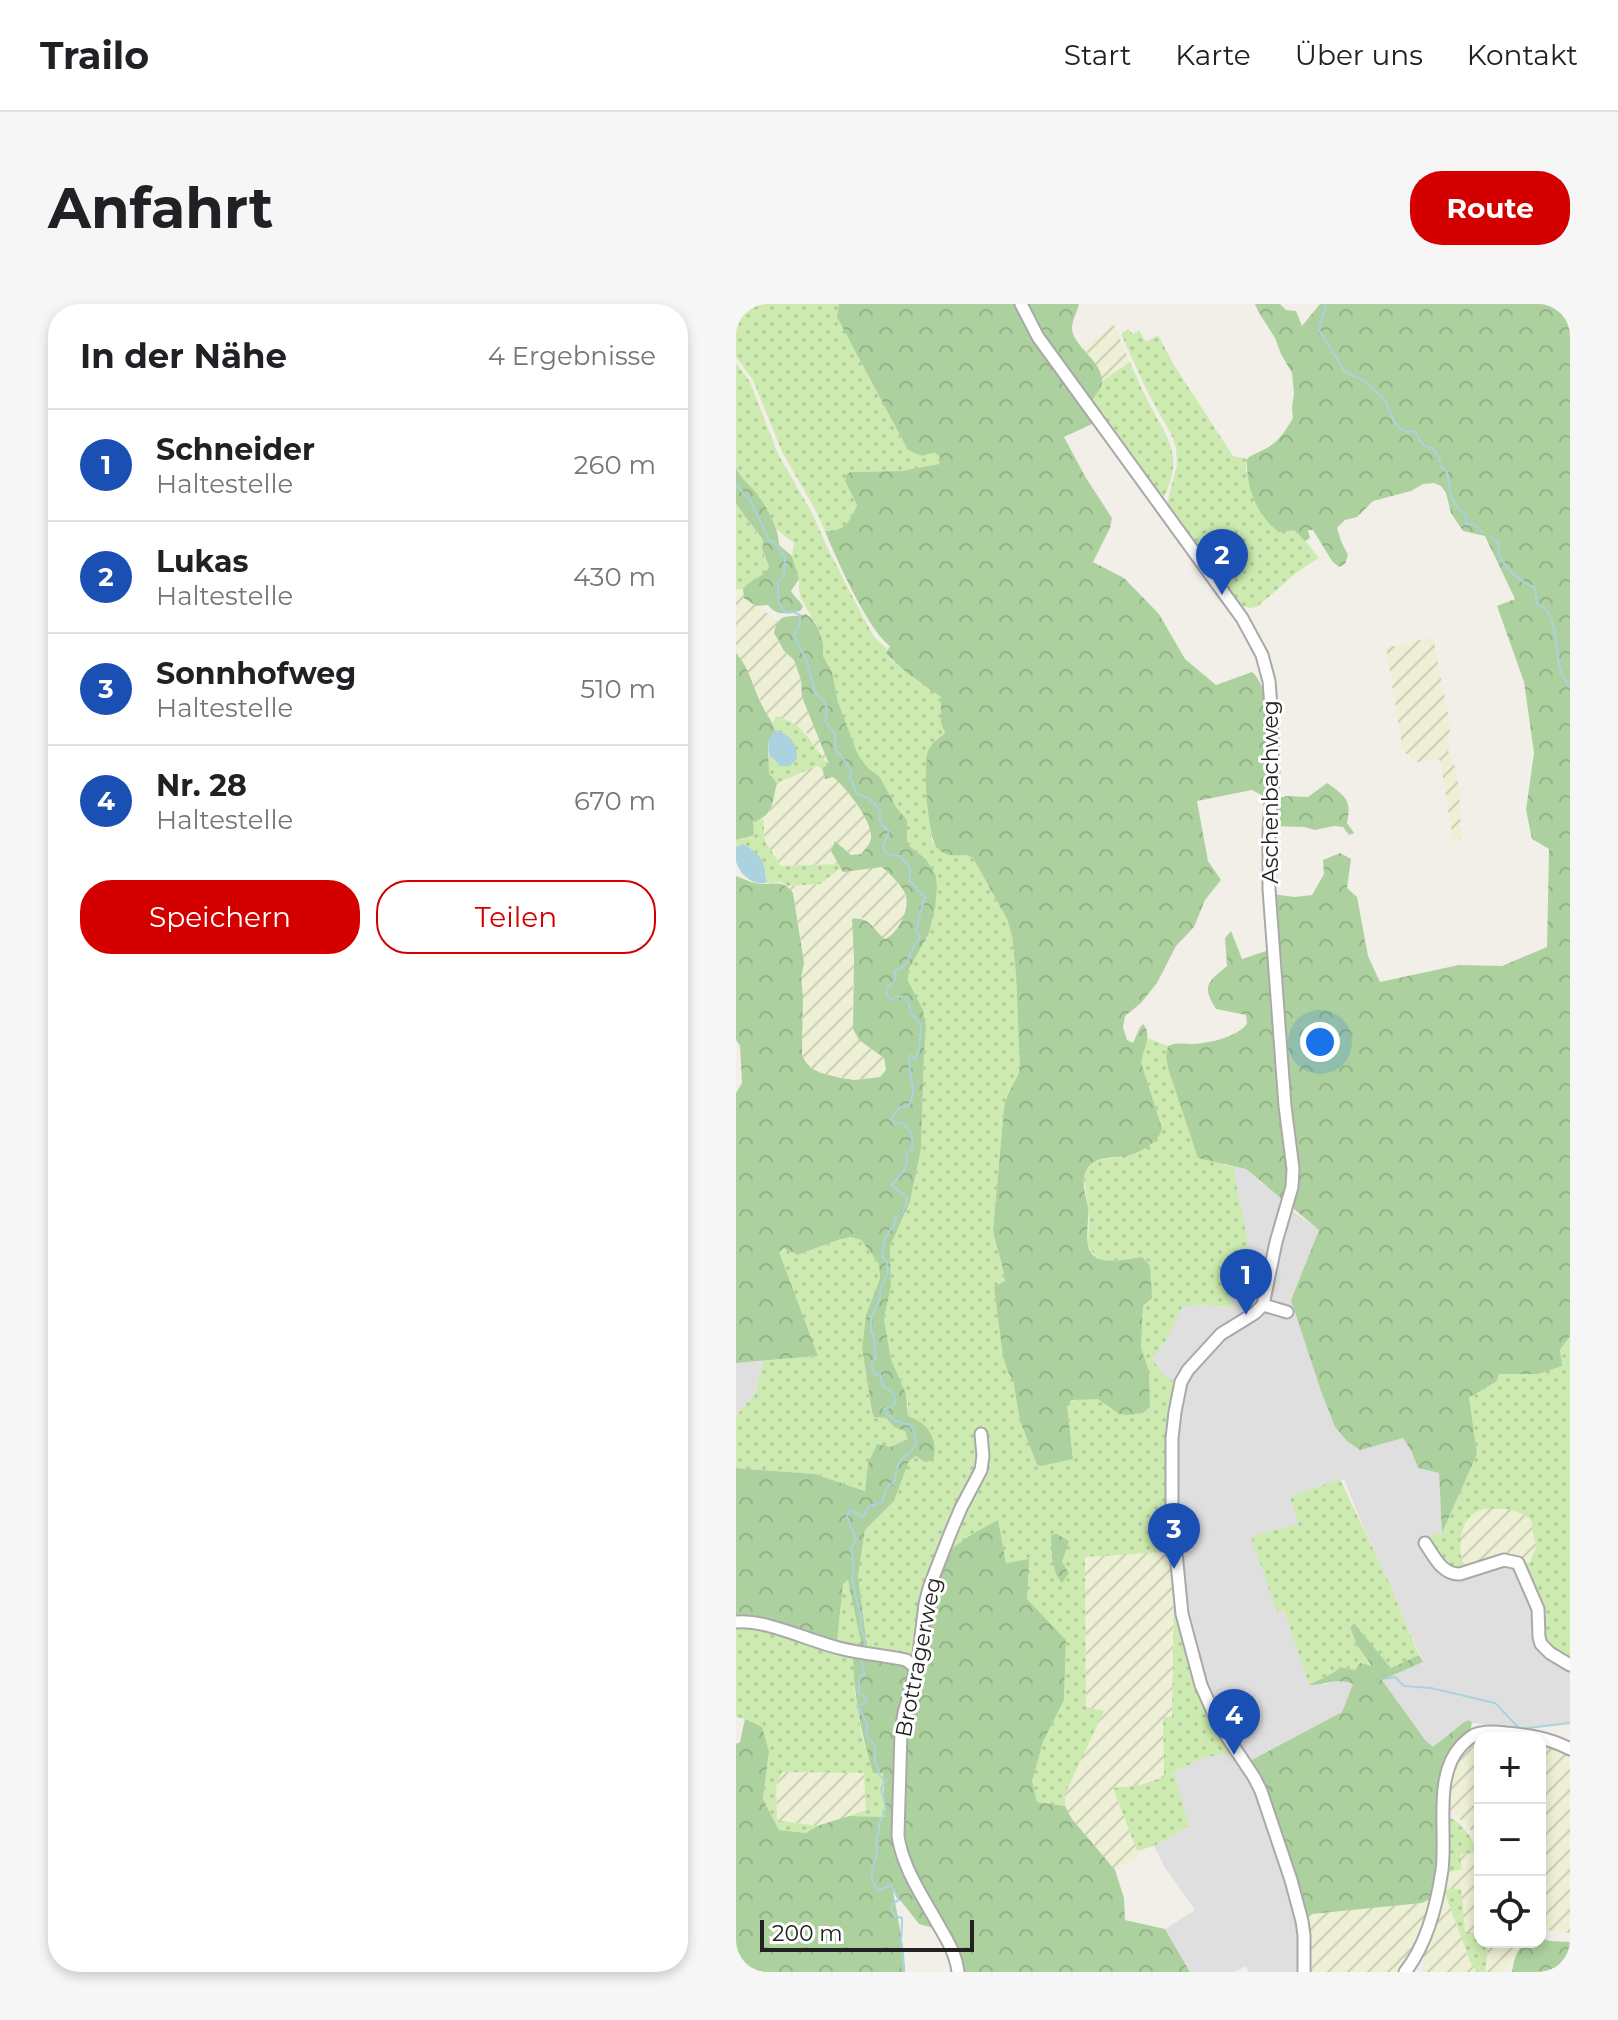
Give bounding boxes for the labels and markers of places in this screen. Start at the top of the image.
pin: 2 [1196,529,1248,595]
pin: 1 [1220,1249,1272,1315]
pin: 3 [1148,1503,1200,1569]
pin: 4 [1208,1689,1260,1755]

